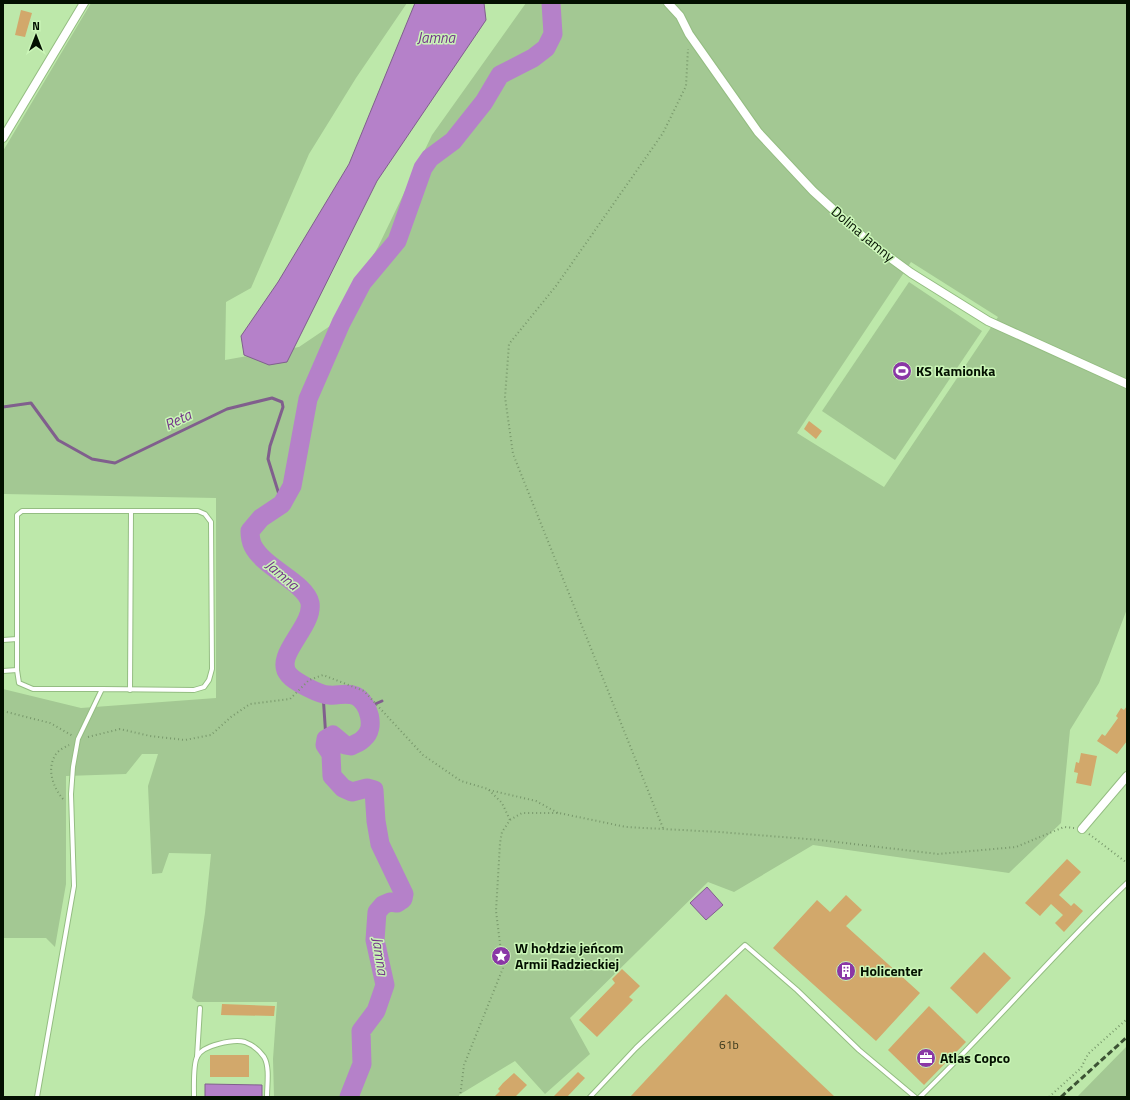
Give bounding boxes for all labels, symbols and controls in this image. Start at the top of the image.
north arrow [16,16,56,56]
text: N [32,18,40,34]
water label: Jamna [417,26,456,49]
street label: Dolina Jamny [827,201,900,267]
sports icon: KS Kamionka [891,360,913,382]
place label: KS Kamionka [916,360,995,381]
water label: Reta [160,403,197,436]
water label: Jamna [260,554,305,597]
water label: Jamna [366,935,395,978]
place label: W hołdzie jeńcom Armii Radzieckiej [515,937,623,974]
place icon: W hołdzie jeńcom Armii Radzieckiej [490,945,512,967]
building icon: Holicenter [835,960,857,982]
place label: Holicenter [860,960,923,981]
house number: 61b [719,1035,739,1054]
office icon: Atlas Copco [915,1047,937,1069]
place label: Atlas Copco [940,1047,1010,1068]

